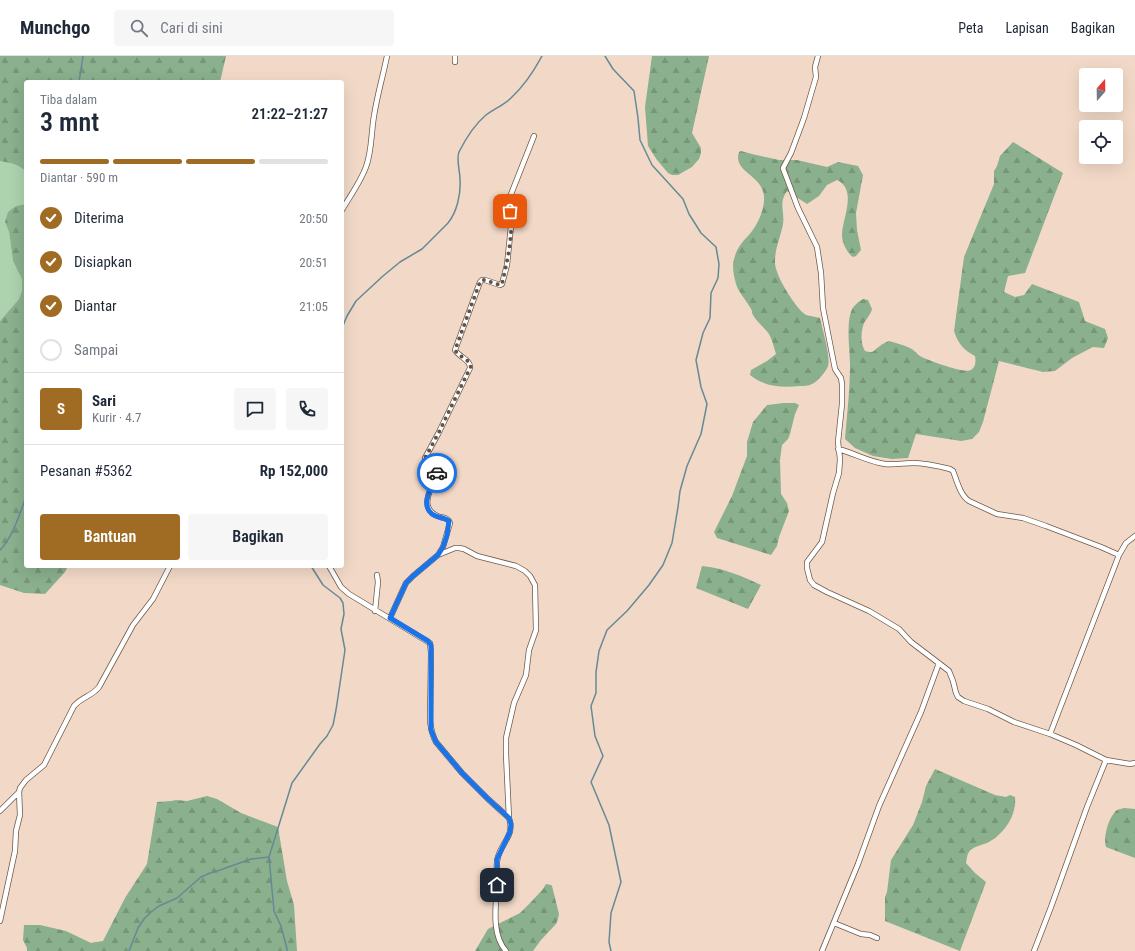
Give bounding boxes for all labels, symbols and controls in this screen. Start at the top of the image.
search box [114,10,394,46]
text: Munchgo [20,16,90,39]
icon: search [128,17,150,39]
text: Cari di sini [160,19,223,37]
text: Peta [958,20,983,36]
text: Lapisan [1005,20,1049,36]
text: Bagikan [1071,20,1115,36]
north arrow [1079,68,1123,112]
map controls [1079,68,1123,164]
text: Tiba dalam [40,92,97,107]
text: 21:22–21:27 [251,105,328,123]
text: 3 mnt [40,107,99,137]
button: locate [1079,120,1123,164]
text: Diantar · 590 m [40,170,118,185]
pin [493,194,527,228]
icon: bag [499,200,521,222]
icon: check [40,207,62,229]
text: Diterima [74,209,124,227]
text: 20:50 [299,211,328,226]
icon: check [40,251,62,273]
text: Disiapkan [74,253,132,271]
text: 20:51 [299,255,328,270]
icon: check [40,295,62,317]
text: Diantar [74,297,117,315]
text: 21:05 [299,299,328,314]
text: Sampai [74,341,118,359]
button: chat [234,388,276,430]
button: phone [286,388,328,430]
text: Sari [92,392,116,410]
text: S [57,400,65,418]
text: Kurir · 4.7 [92,410,142,425]
courier [417,453,457,493]
text: Pesanan #5362 [40,462,132,480]
text: Rp 152,000 [260,462,328,480]
icon: car [426,462,448,484]
button: Bantuan [40,514,180,560]
button: Bagikan [188,514,328,560]
pin [480,868,514,902]
icon: home [486,874,508,896]

